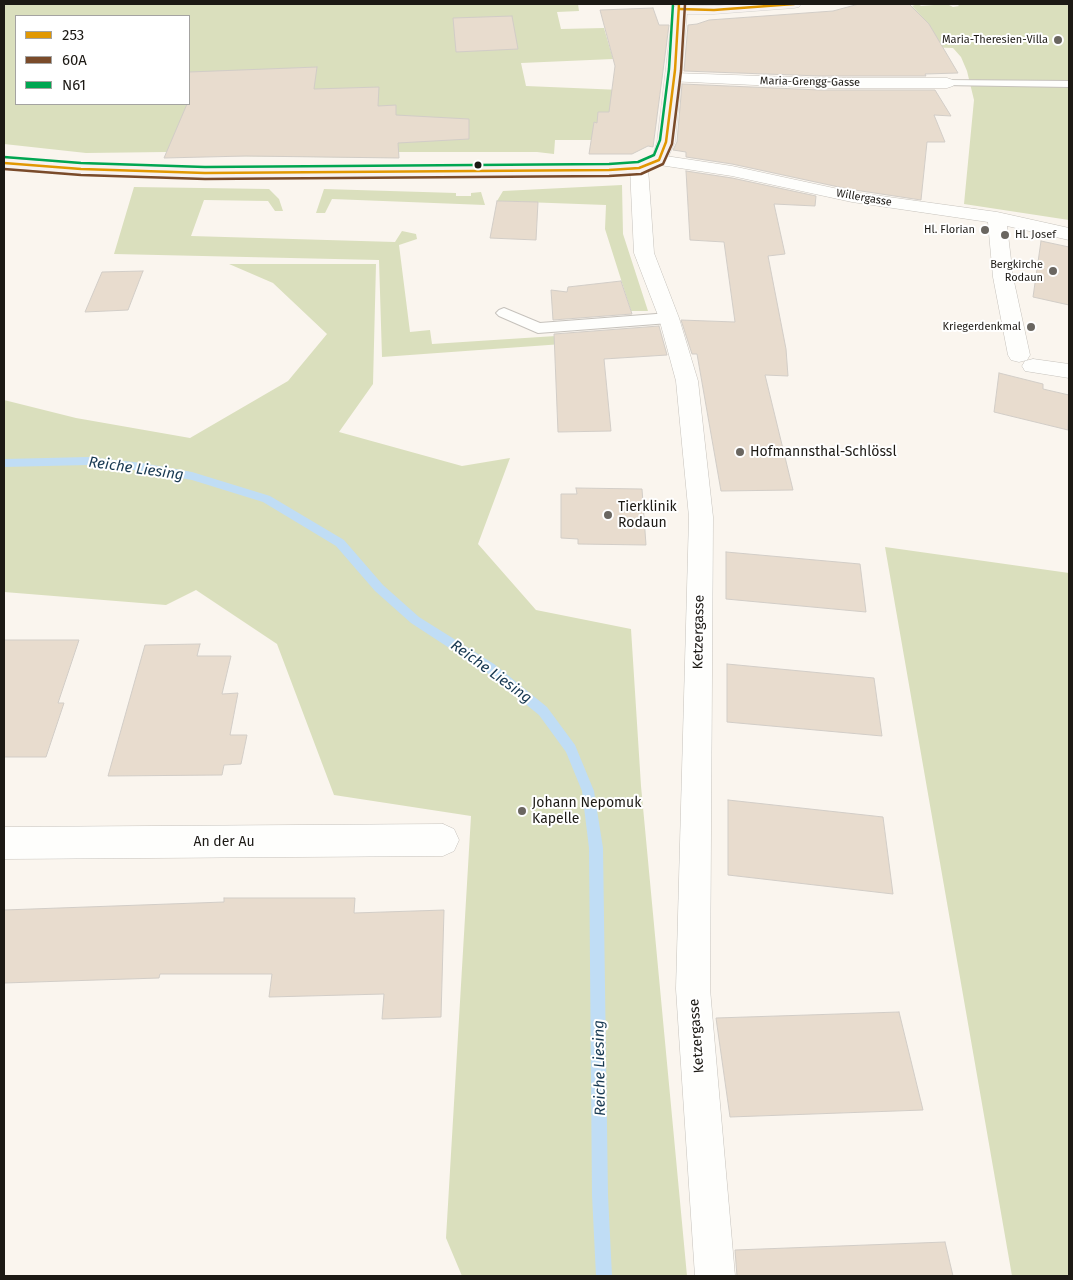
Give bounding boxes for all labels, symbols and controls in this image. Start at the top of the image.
legend [15,15,190,105]
text: 253 [62,26,84,44]
place label: Maria-Theresien-Villa [942,33,1048,47]
marker: Maria-Theresien-Villa [1052,34,1064,46]
text: 60A [62,51,87,69]
street label: Maria-Grengg-Gasse [760,75,860,89]
text: N61 [62,76,86,94]
unlabelled marker [473,160,483,170]
street label: Willergasse [835,187,893,209]
place label: Hl. Florian [924,223,975,237]
marker: Hl. Florian [979,224,991,236]
place label: Hl. Josef [1015,228,1056,242]
marker: Hl. Josef [999,229,1011,241]
place label: Bergkirche Rodaun [990,258,1043,284]
marker: Bergkirche Rodaun [1047,265,1059,277]
place label: Kriegerdenkmal [943,320,1021,334]
marker: Kriegerdenkmal [1025,321,1037,333]
place label: Hofmannsthal-Schlössl [750,444,896,460]
marker: Hofmannsthal-Schlössl [734,446,746,458]
water label: Reiche Liesing [87,453,185,485]
place label: Tierklinik Rodaun [618,499,677,532]
marker: Tierklinik Rodaun [602,509,614,521]
street label: Ketzergasse [690,595,708,669]
water label: Reiche Liesing [447,637,535,707]
place label: Johann Nepomuk Kapelle [532,795,641,828]
marker: Johann Nepomuk Kapelle [516,805,528,817]
street label: An der Au [193,834,255,850]
street label: Ketzergasse [686,998,708,1074]
water label: Reiche Liesing [590,1020,610,1116]

